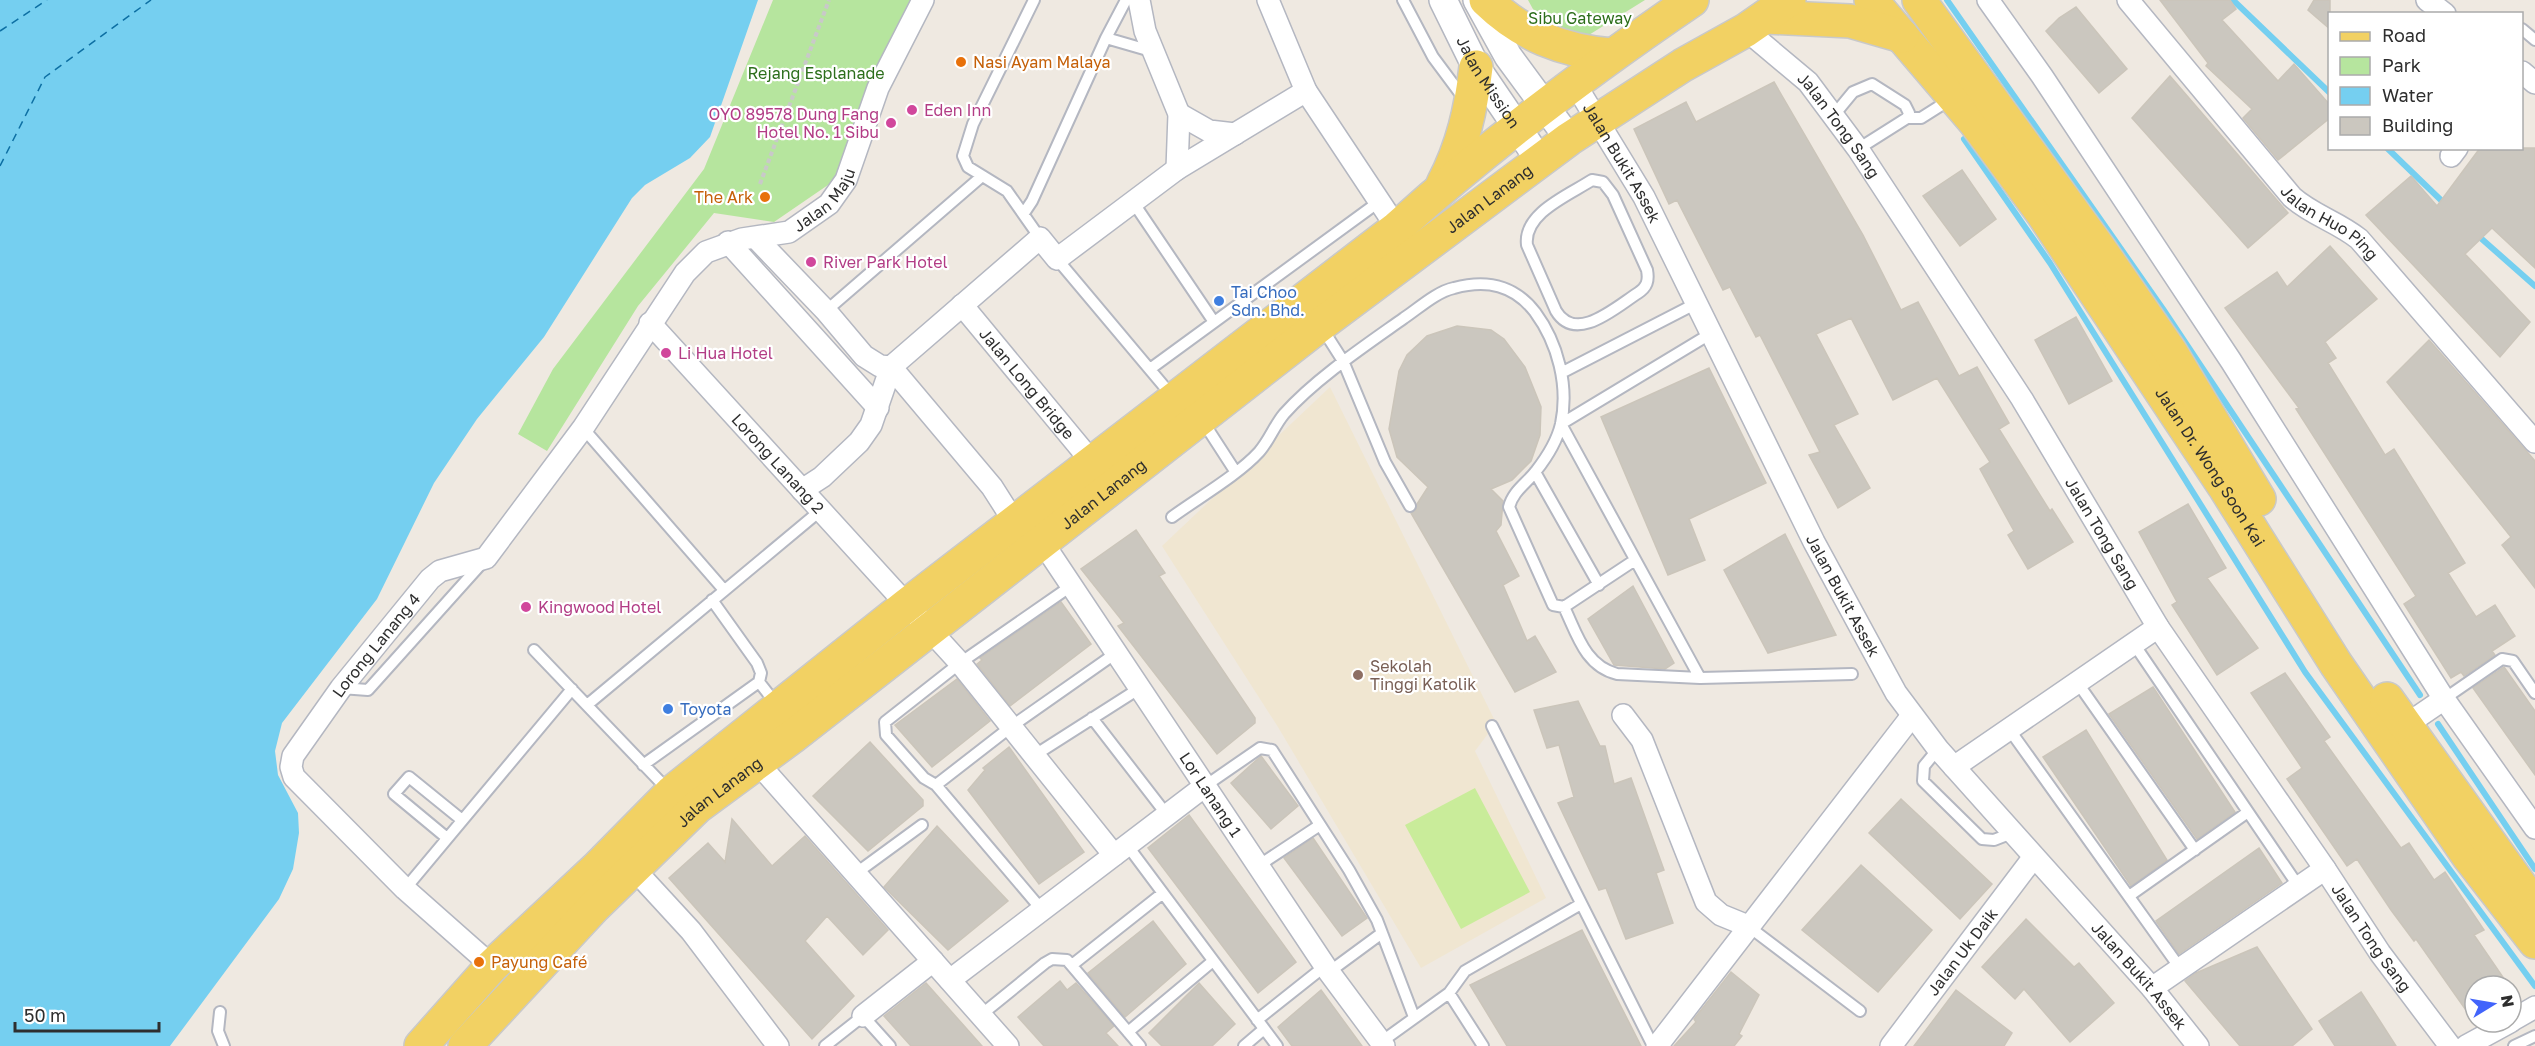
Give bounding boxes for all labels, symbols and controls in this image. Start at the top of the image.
park label: Sibu Gateway [1528,8,1632,28]
legend [2328,12,2523,150]
text: Road [2382,24,2426,46]
street label: Jalan Mission [1452,33,1525,132]
place label: Nasi Ayam Malaya [973,52,1111,72]
text: Park [2382,54,2421,76]
marker: Nasi Ayam Malaya [954,55,968,69]
park label: Rejang Esplanade [747,63,885,83]
street label: Jalan Tong Sang [1794,68,1884,182]
text: Water [2382,84,2433,106]
street label: Jalan Bukit Assek [1579,99,1665,226]
place label: Eden Inn [924,100,991,120]
marker: Eden Inn [905,103,919,117]
place label: OYO 89578 Dung Fang Hotel No. 1 Sibu [709,104,879,142]
text: Building [2382,114,2453,136]
marker: OYO 89578 Dung Fang Hotel No. 1 Sibu [884,116,898,130]
street label: Jalan Lanang [1442,160,1536,237]
street label: Jalan Maju [789,166,859,236]
street label: Jalan Huo Ping [2276,181,2383,264]
place label: The Ark [694,187,753,207]
marker: The Ark [758,190,772,204]
place label: River Park Hotel [823,252,948,272]
marker: River Park Hotel [804,255,818,269]
place label: Tai Choo Sdn. Bhd. [1231,282,1305,320]
marker: Tai Choo Sdn. Bhd. [1212,294,1226,308]
street label: Jalan Long Bridge [975,324,1079,443]
place label: Li Hua Hotel [678,343,773,363]
marker: Li Hua Hotel [659,346,673,360]
street label: Jalan Dr. Wong Soon Kai [2151,384,2269,550]
street label: Lorong Lanang 2 [727,409,829,518]
street label: Jalan Lanang [1057,455,1150,534]
street label: Jalan Tong Sang [2061,474,2143,593]
street label: Jalan Bukit Assek [1802,531,1884,660]
street label: Lorong Lanang 4 [328,589,424,701]
place label: Kingwood Hotel [538,597,661,617]
marker: Kingwood Hotel [519,600,533,614]
place label: Sekolah Tinggi Katolik [1370,656,1476,694]
marker: Sekolah Tinggi Katolik [1351,668,1365,682]
place label: Toyota [680,699,731,719]
marker: Toyota [661,702,675,716]
street label: Lor Lanang 1 [1175,748,1246,841]
street label: Jalan Lanang [672,753,766,831]
street label: Jalan Tong Sang [2327,880,2416,996]
street label: Jalan Uk Daik [1923,904,2002,999]
street label: Jalan Bukit Assek [2087,917,2191,1034]
place label: Payung Café [491,952,587,972]
marker: Payung Café [472,955,486,969]
north arrow [2463,974,2523,1034]
text: N [2497,993,2519,1009]
scale bar [15,995,159,1033]
text: 50 m [24,1004,66,1026]

